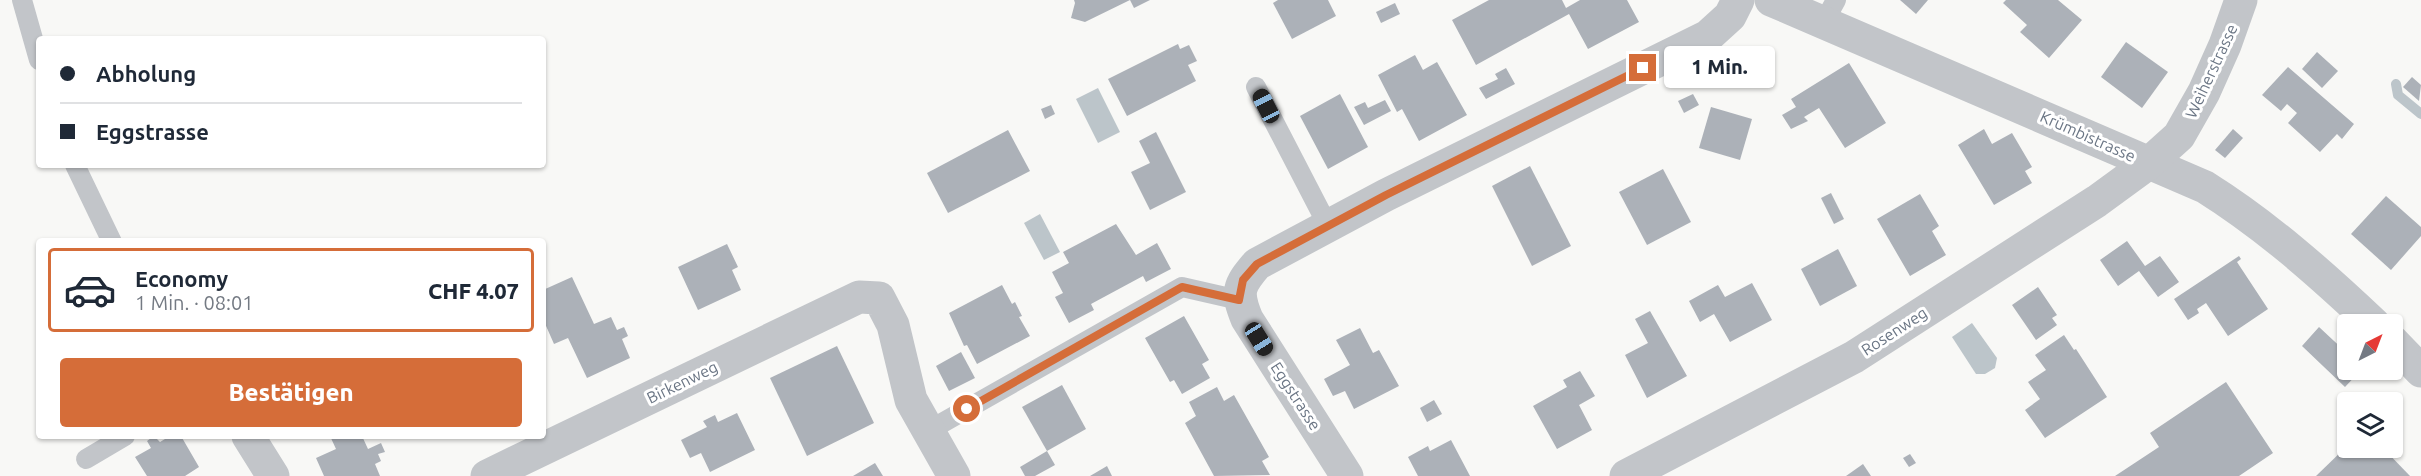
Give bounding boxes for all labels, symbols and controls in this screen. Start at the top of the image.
street label: Weiherstrasse [2181,21,2241,121]
callout: 1 Min. [1664,47,1775,89]
route end [1629,54,1656,81]
text: 1 Min. [1691,55,1748,78]
text: Abholung [96,61,196,86]
car [1250,86,1282,126]
street label: Krümbistrasse [2038,107,2138,165]
text: Eggstrasse [96,119,209,144]
icon: car [63,263,117,317]
text: Economy [135,266,228,291]
text: CHF 4.07 [428,278,519,303]
text: 1 Min. · 08:01 [135,291,254,314]
street label: Rosenweg [1858,303,1930,359]
north arrow [2337,314,2403,380]
map controls [2337,314,2403,458]
car [1242,319,1276,359]
street label: Birkenweg [644,357,720,407]
button: Bestätigen [60,358,522,427]
street label: Eggstrasse [1267,359,1325,433]
button: layers [2337,392,2403,458]
route start [953,395,980,422]

